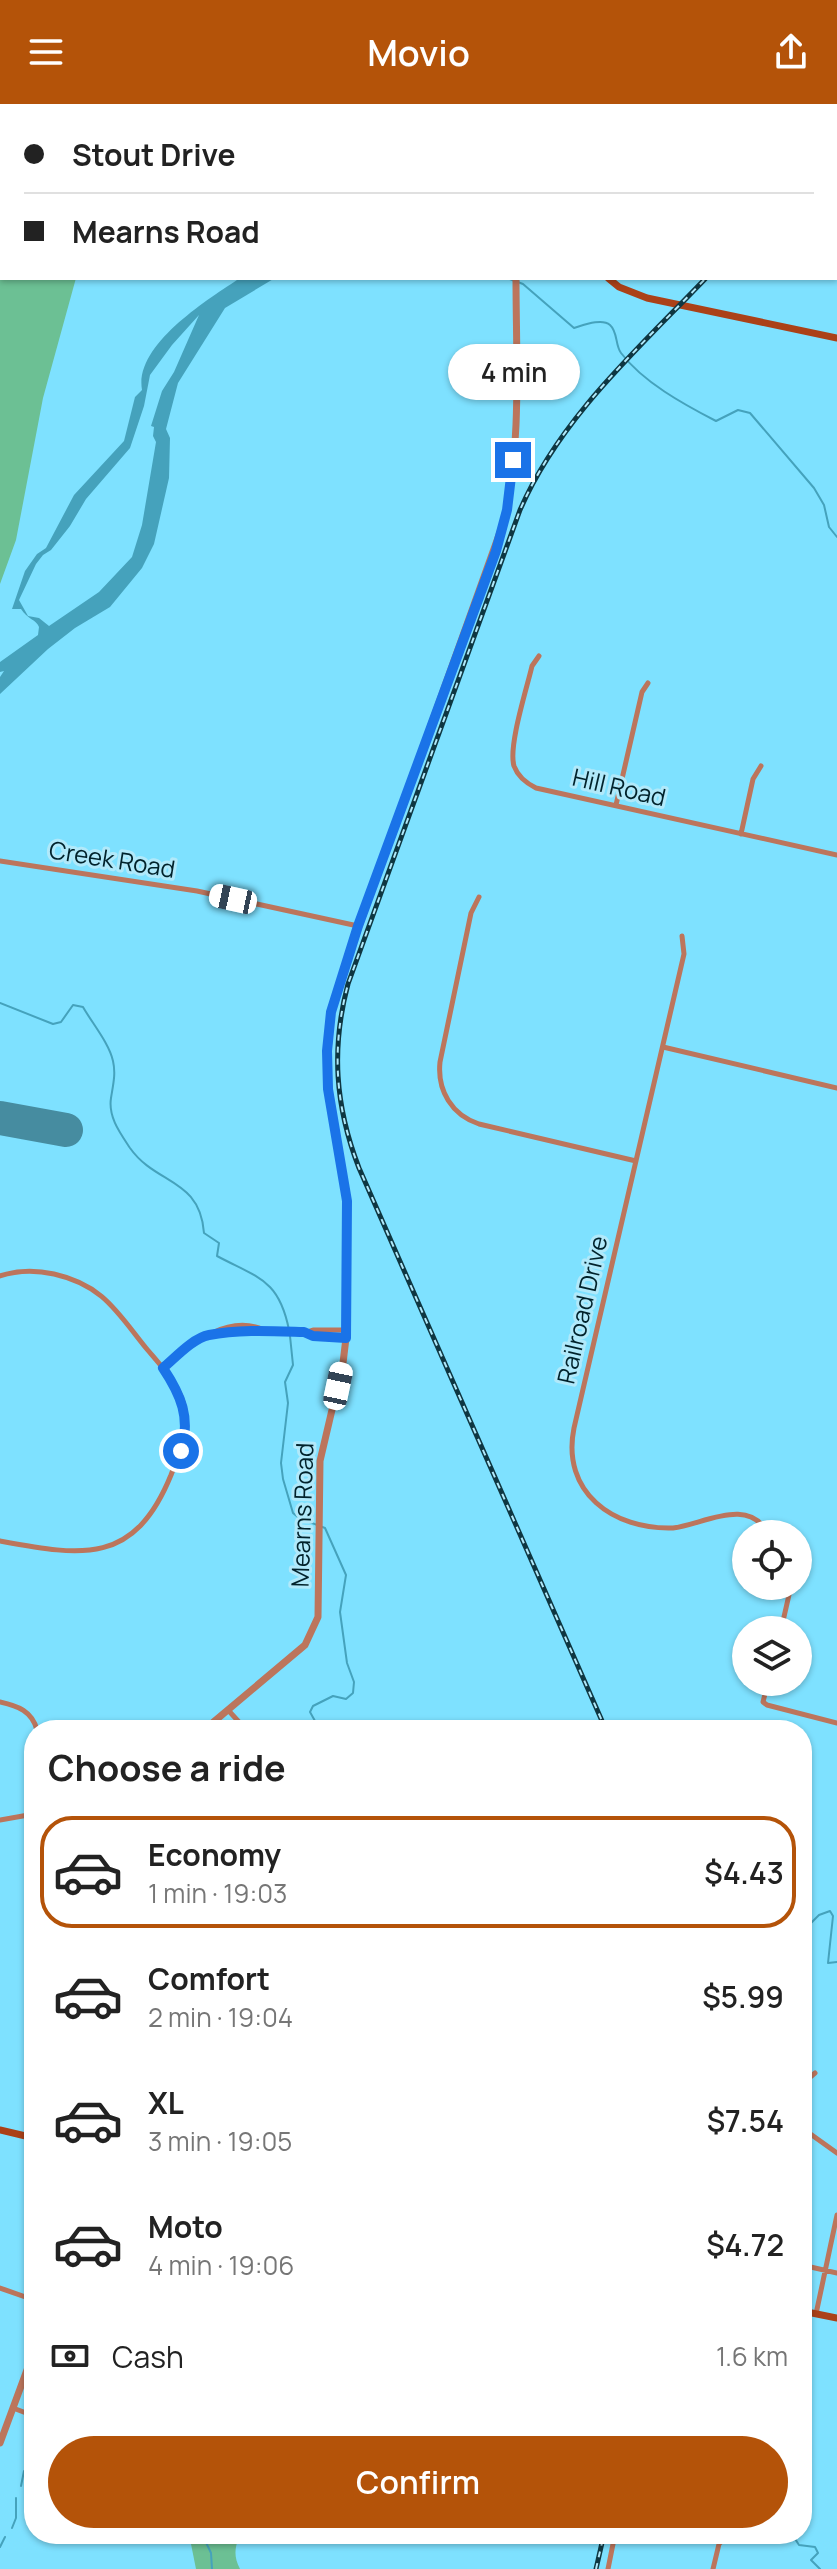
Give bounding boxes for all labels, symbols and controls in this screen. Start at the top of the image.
text: Movio [367,28,470,77]
icon: menu [24,30,68,74]
icon: share [769,30,813,74]
text: Stout Drive [72,134,236,175]
text: Mearns Road [72,211,260,252]
callout: 4 min [447,344,579,400]
text: 4 min [481,354,547,390]
route end [495,442,531,478]
street label: Hill Road [569,760,669,813]
street label: Creek Road [47,832,178,885]
car [207,882,259,916]
street label: Railroad Drive [549,1233,615,1387]
car [321,1360,355,1412]
route start [163,1433,199,1469]
street label: Mearns Road [282,1442,321,1588]
map controls [732,1520,812,1696]
button: locate [732,1520,812,1600]
button: layers [732,1616,812,1696]
text: Choose a ride [48,1743,286,1792]
text: Economy [148,1834,281,1875]
icon: car [52,1836,124,1908]
text: $4.43 [704,1852,784,1893]
text: 1 min · 19:03 [148,1875,287,1911]
text: Comfort [148,1958,270,1999]
icon: car [52,1960,124,2032]
text: $5.99 [702,1976,784,2017]
text: 2 min · 19:04 [148,1999,293,2035]
text: XL [148,2082,184,2123]
icon: car [52,2084,124,2156]
text: $7.54 [707,2100,784,2141]
text: 3 min · 19:05 [148,2123,292,2159]
text: Moto [148,2206,223,2247]
icon: car [52,2208,124,2280]
text: $4.72 [706,2224,784,2265]
text: 4 min · 19:06 [148,2247,294,2283]
icon: cash [48,2334,92,2378]
text: Cash [112,2336,184,2377]
text: 1.6 km [716,2338,788,2374]
button: Confirm [48,2436,788,2528]

